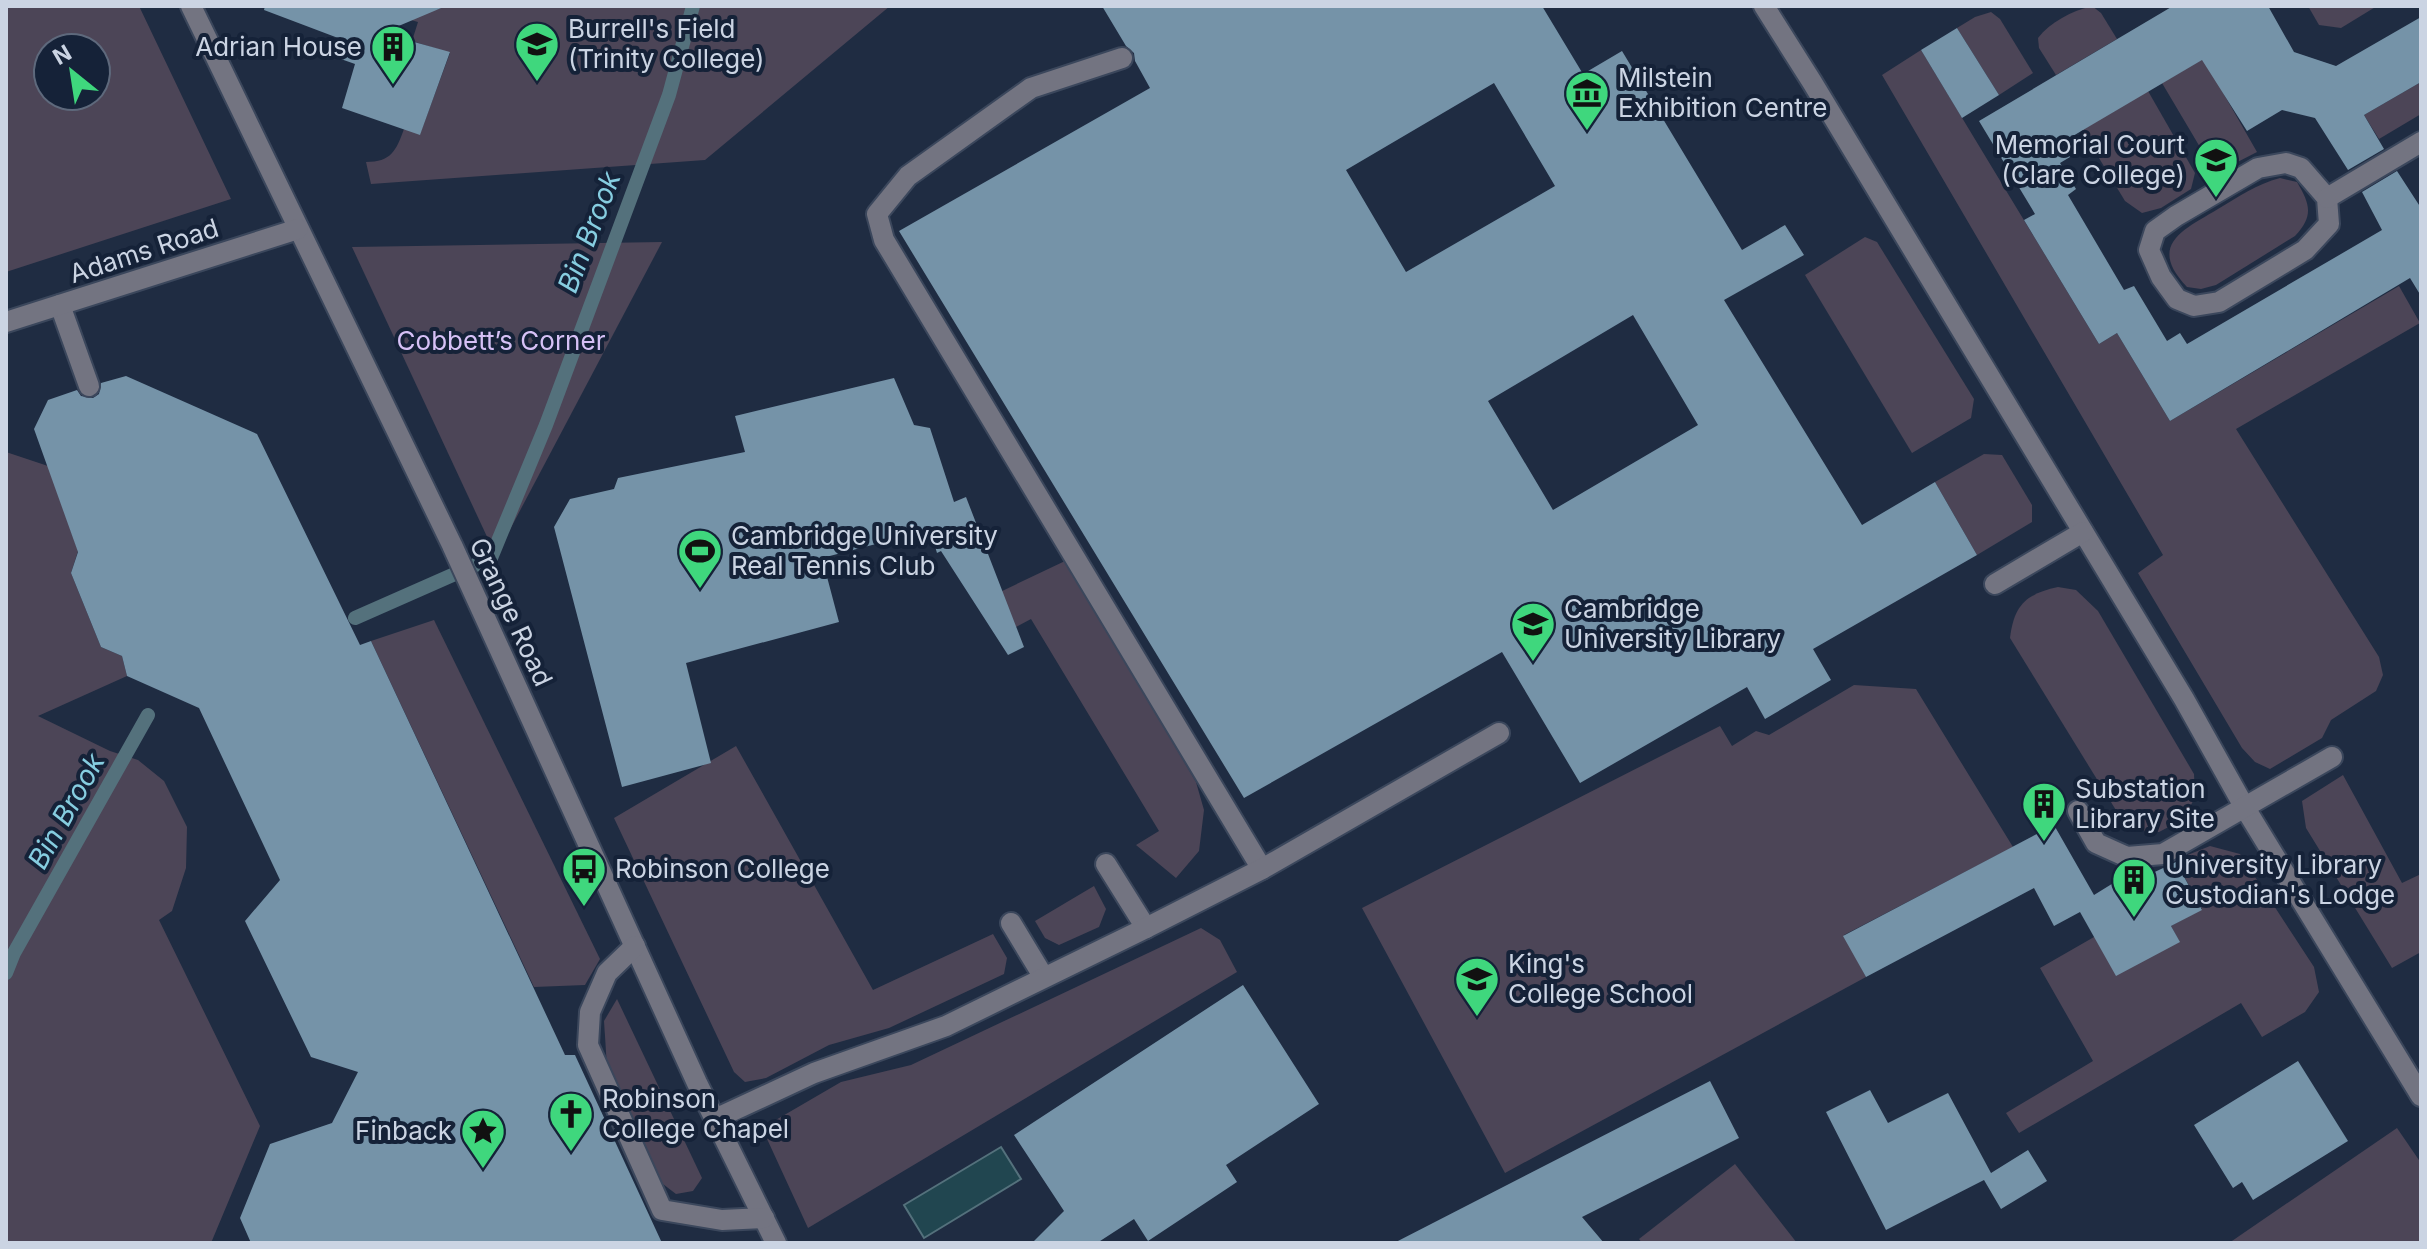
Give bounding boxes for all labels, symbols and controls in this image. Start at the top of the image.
place label: Burrell's Field (Trinity College) [568,13,765,74]
school or university icon: Burrell's Field (Trinity College) [513,20,561,83]
building icon: Adrian House [369,23,417,86]
place label: Adrian House [195,31,362,62]
north arrow [32,32,112,112]
text: N [48,39,76,70]
place label: Milstein Exhibition Centre [1618,62,1827,123]
museum icon: Milstein Exhibition Centre [1563,69,1611,132]
place label: Memorial Court (Clare College) [1995,129,2185,190]
school or university icon: Memorial Court (Clare College) [2192,136,2240,199]
water label: Bin Brook [550,166,628,297]
street label: Adams Road [65,212,222,289]
park label: Cobbett’s Corner [397,325,606,356]
place label: Cambridge University Real Tennis Club [731,520,998,581]
sports icon: Cambridge University Real Tennis Club [676,527,724,590]
street label: Grange Road [464,533,559,691]
place label: Cambridge University Library [1564,593,1781,654]
school or university icon: Cambridge University Library [1509,600,1557,663]
water label: Bin Brook [20,747,112,875]
place label: Substation Library Site [2075,773,2215,834]
building icon: Substation Library Site [2020,780,2068,843]
bus stop icon: Robinson College [560,845,608,908]
place label: University Library Custodian's Lodge [2165,849,2395,910]
place label: Robinson College [615,853,830,884]
building icon: University Library Custodian's Lodge [2110,856,2158,919]
place label: King's College School [1508,948,1693,1009]
school or university icon: King's College School [1453,955,1501,1018]
place label: Robinson College Chapel [602,1083,789,1144]
church icon: Robinson College Chapel [547,1090,595,1153]
place icon: Finback [459,1107,507,1170]
place label: Finback [355,1115,452,1146]

